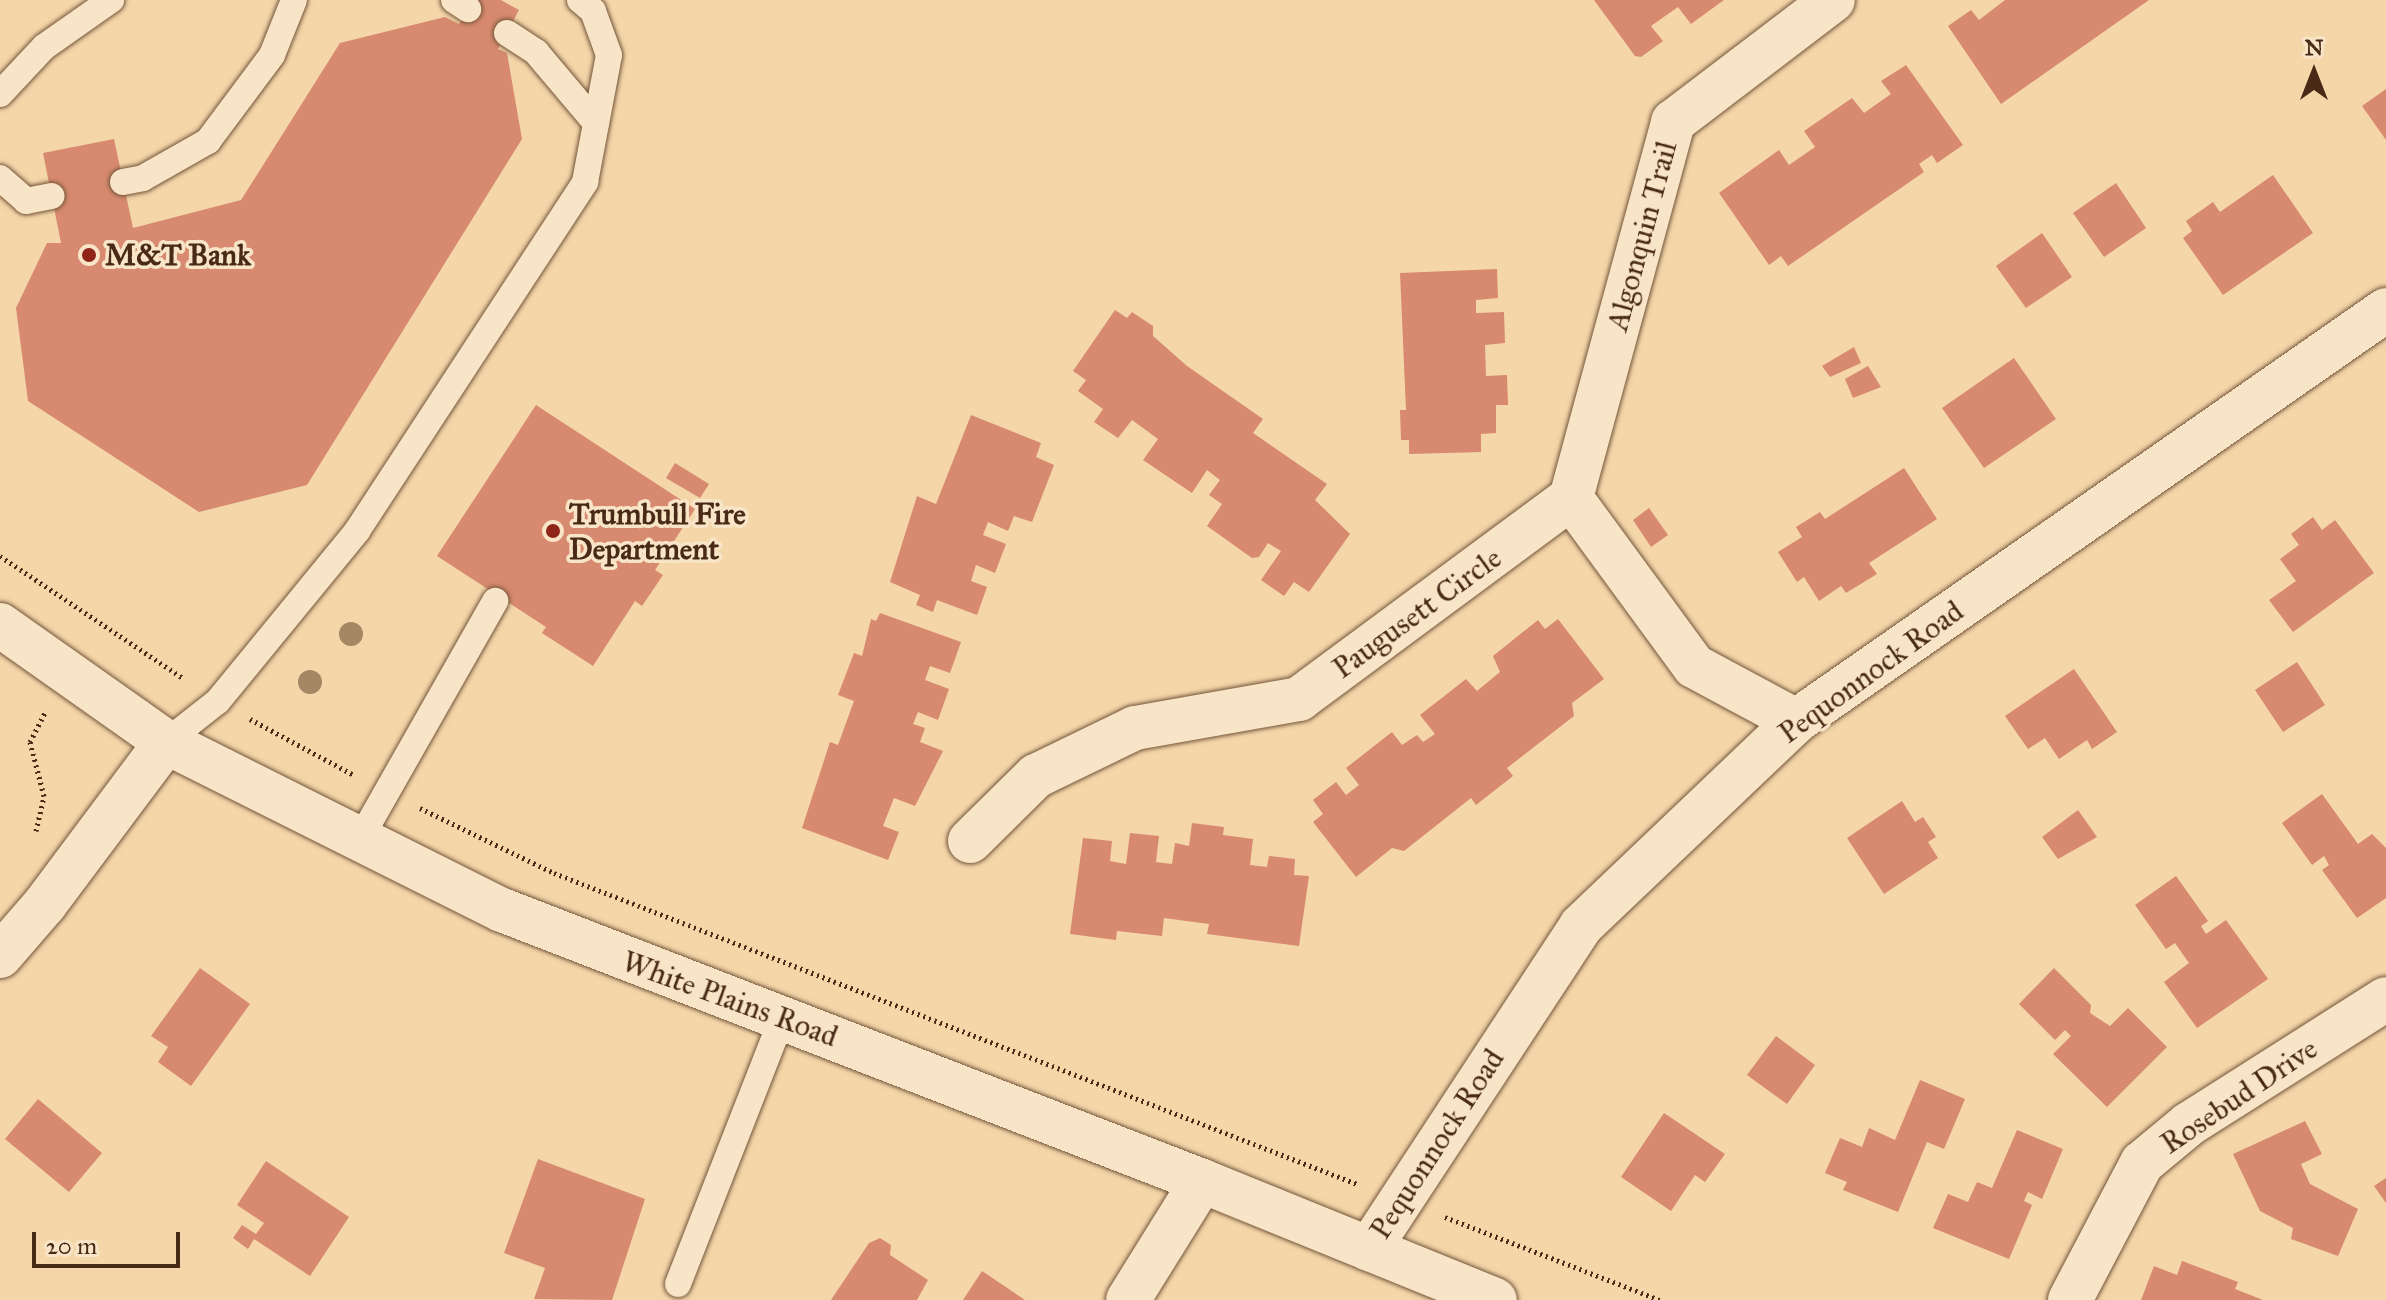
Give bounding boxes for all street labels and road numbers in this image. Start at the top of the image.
street label: Algonquin Trail [1599,137,1685,335]
street label: Paugusett Circle [1326,540,1508,686]
street label: Pequonnock Road [1772,593,1970,751]
street label: White Plains Road [617,943,843,1055]
street label: Rosebud Drive [2154,1030,2324,1162]
street label: Pequonnock Road [1362,1042,1512,1246]

